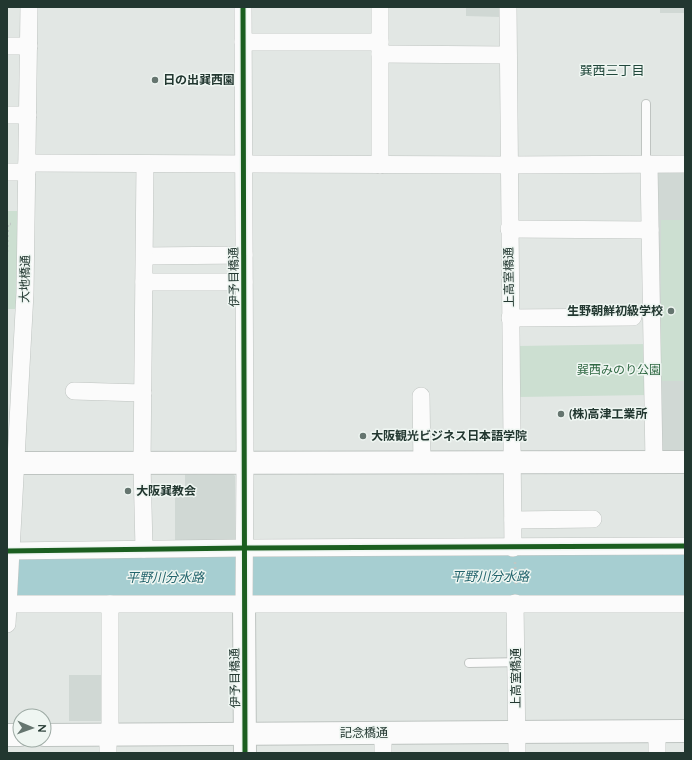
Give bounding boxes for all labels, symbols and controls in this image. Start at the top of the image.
district label: 巽西三丁目 [579,62,645,78]
place label: 日の出巽西園 [163,72,235,87]
marker: 日の出巽西園 [150,75,160,85]
street label: 伊予目橋通 [225,247,242,307]
street label: 上高室橋通 [500,247,517,307]
street label: 大地橋通 [17,255,32,303]
place label: 生野朝鮮初級学校 [567,303,663,318]
marker: 生野朝鮮初級学校 [666,306,676,316]
park label: 巽西みのり公園 [577,362,661,377]
place label: (株)高津工業所 [569,406,648,421]
marker: (株)高津工業所 [556,409,566,419]
place label: 大阪観光ビジネス日本語学院 [371,428,527,443]
marker: 大阪観光ビジネス日本語学院 [358,431,368,441]
place label: 大阪巽教会 [136,483,196,498]
marker: 大阪巽教会 [123,486,133,496]
water label: 平野川分水路 [451,568,530,584]
water label: 平野川分水路 [126,569,205,585]
street label: 伊予目橋通 [226,648,243,708]
street label: 上高室橋通 [508,648,523,708]
north arrow [12,708,52,748]
text: N [36,724,49,733]
street label: 記念橋通 [340,725,388,740]

